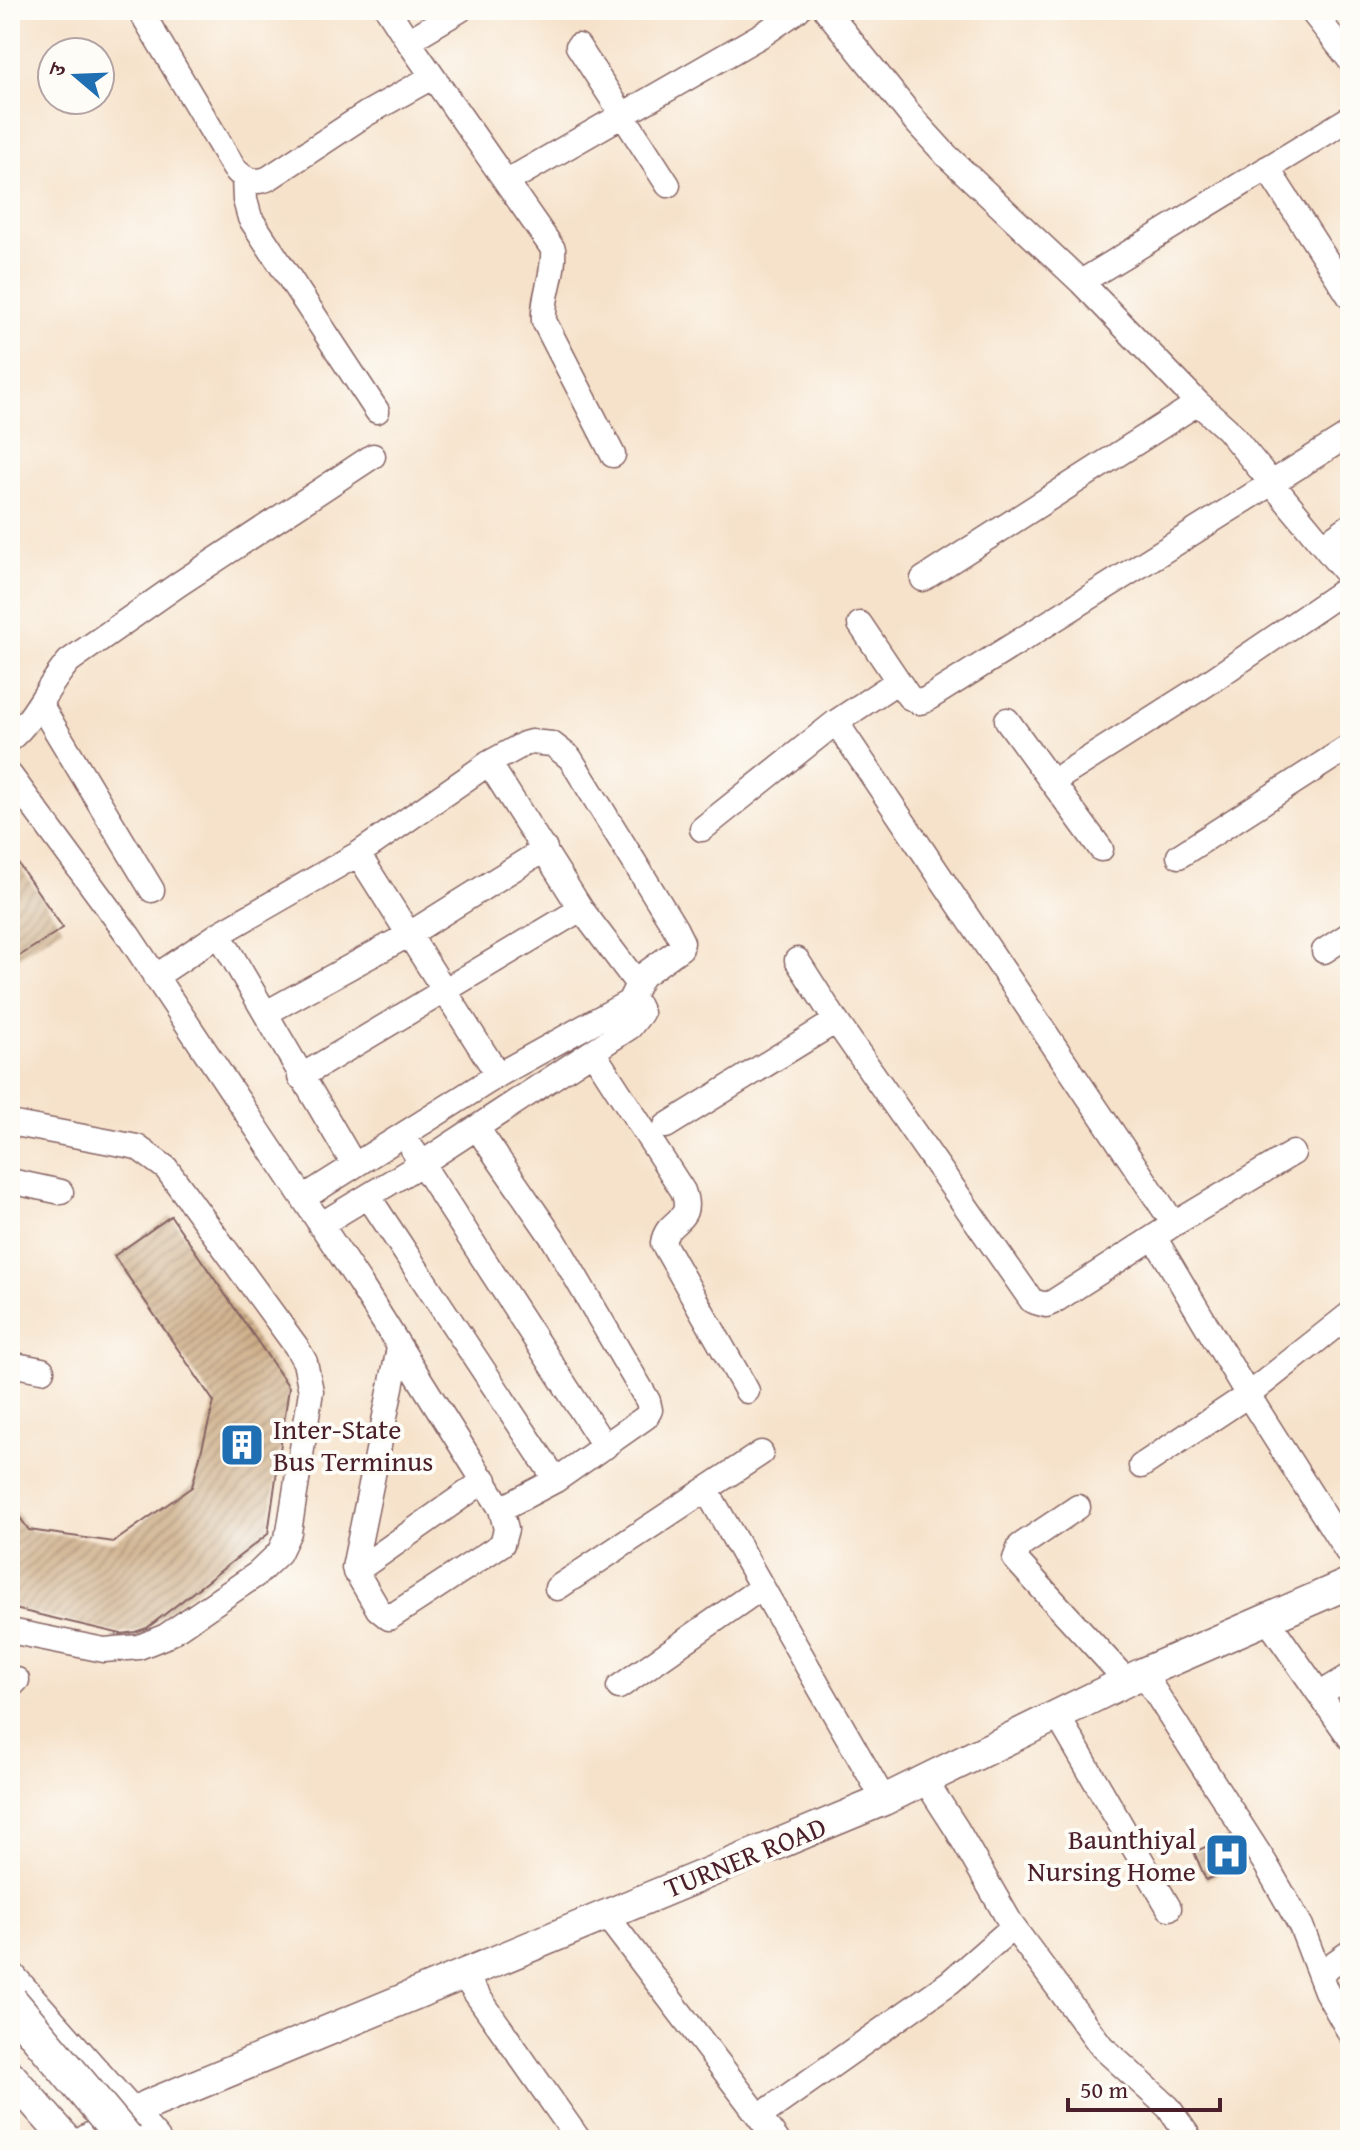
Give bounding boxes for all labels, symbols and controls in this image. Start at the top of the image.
north arrow [36,36,116,116]
text: उ [39,57,75,82]
place label: Inter-State Bus Terminus [273,1408,433,1481]
building icon: Inter-State Bus Terminus [218,1421,266,1469]
street label: TURNER ROAD [658,1805,832,1908]
place label: Baunthiyal Nursing Home [1027,1818,1196,1891]
hospital icon: Baunthiyal Nursing Home [1203,1831,1251,1879]
scale bar [1068,2062,1220,2112]
text: 50 m [1080,2072,1128,2107]

